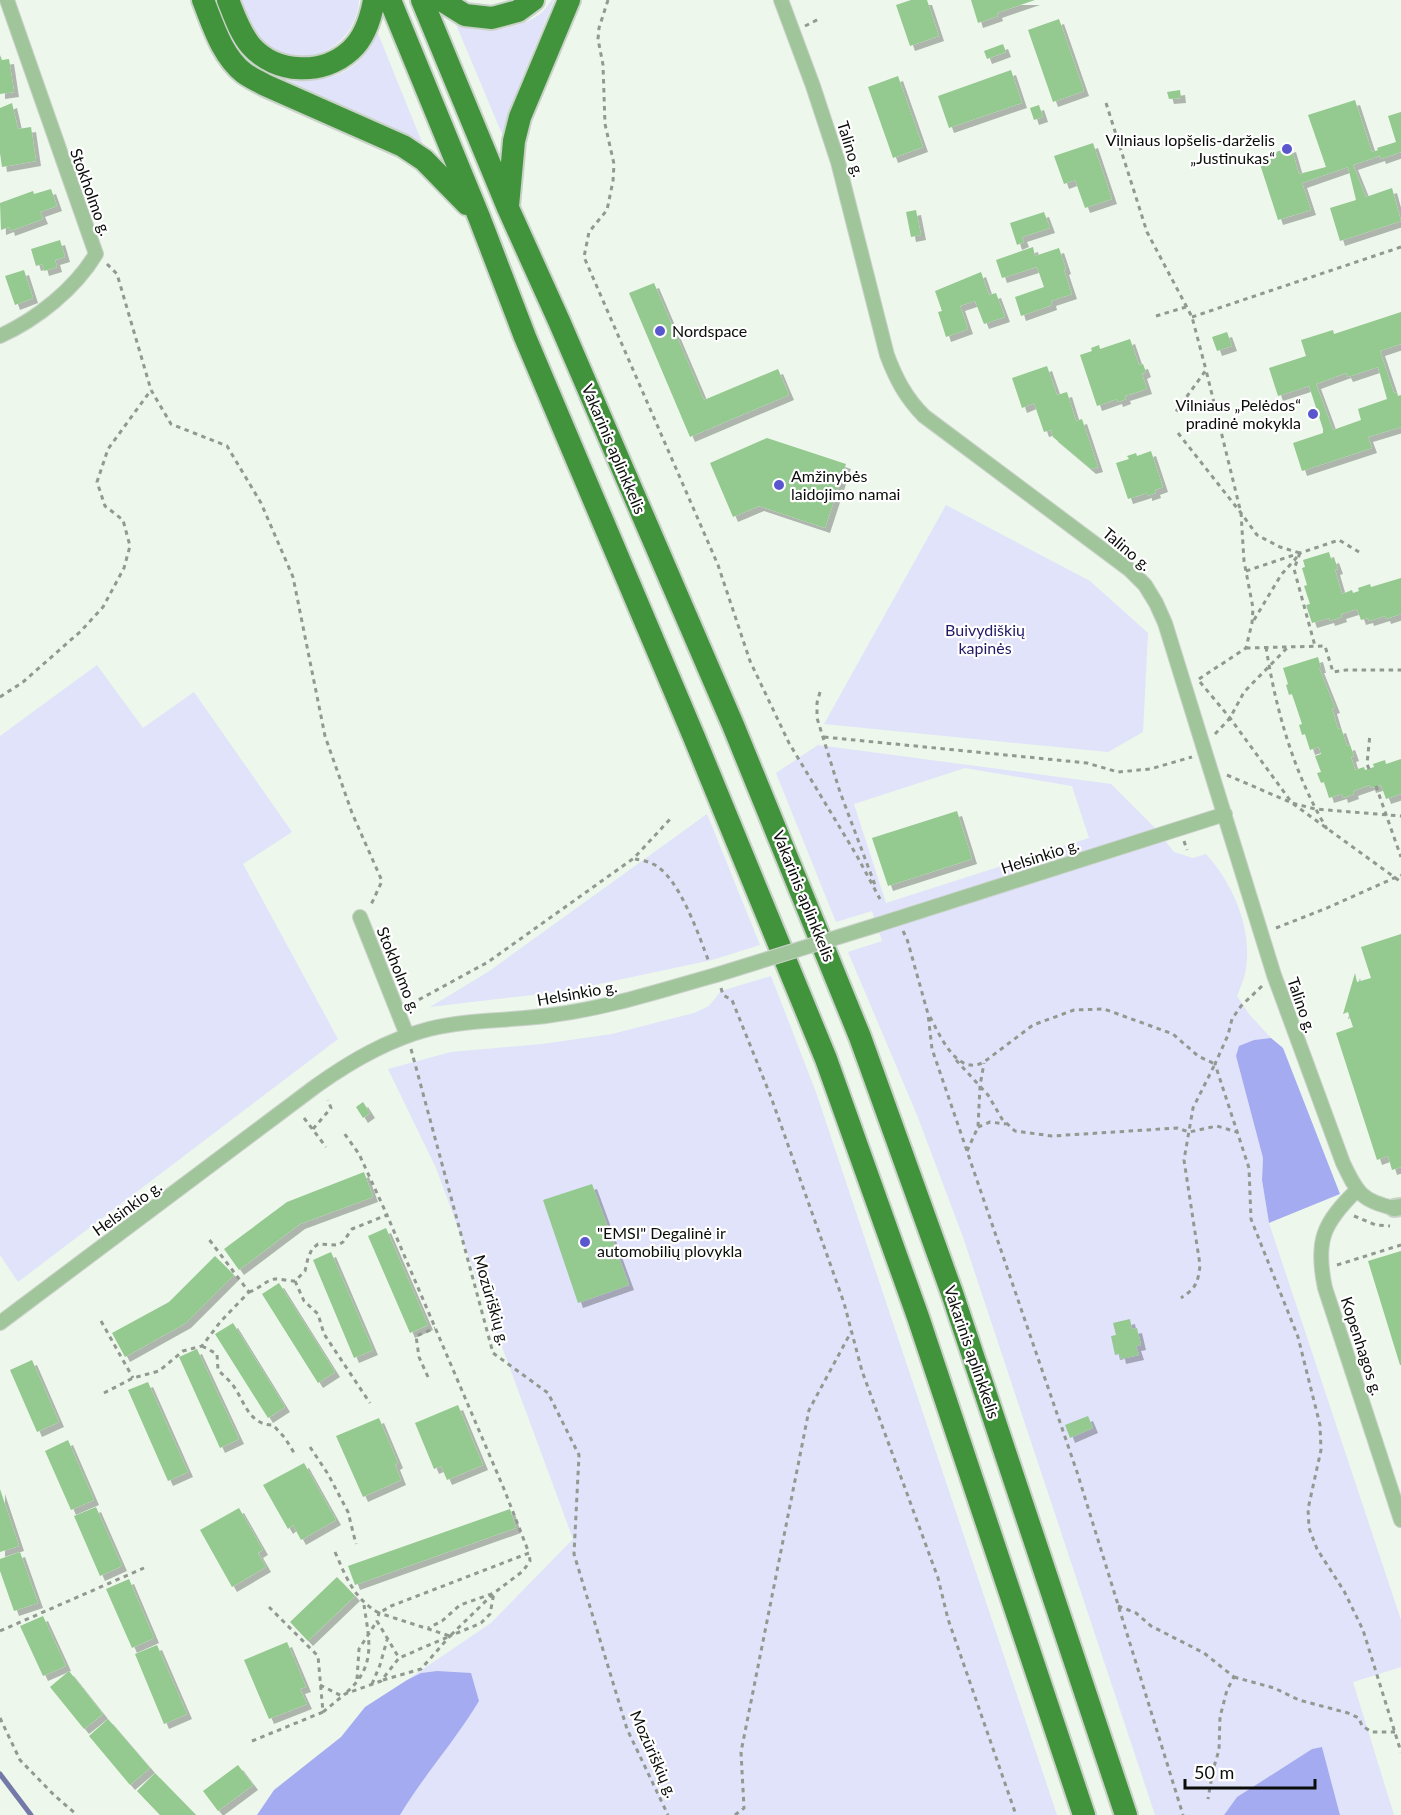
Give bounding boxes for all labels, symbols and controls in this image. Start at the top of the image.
street label: Talino g. [834,119,869,179]
place label: Vilniaus lopšelis-darželis „Justinukas“ [1105,130,1275,167]
marker: Vilniaus lopšelis-darželis „Justinukas“ [1280,142,1294,156]
street label: Stokholmo g. [67,146,116,238]
place label: Nordspace [672,321,747,340]
marker: Nordspace [653,324,667,338]
street label: Vakarinis aplinkkelis [578,381,650,517]
place label: Vilniaus „Pelėdos“ pradinė mokykla [1175,395,1301,432]
marker: Vilniaus „Pelėdos“ pradinė mokykla [1306,407,1320,421]
place label: Amžinybės laidojimo namai [791,466,900,503]
marker: Amžinybės laidojimo namai [772,478,786,492]
street label: Talino g. [1099,523,1155,574]
park label: Buivydiškių kapinės [945,620,1025,657]
street label: Vakarinis aplinkkelis [770,828,839,964]
street label: Helsinkio g. [998,834,1081,877]
street label: Stokholmo g. [374,924,425,1016]
street label: Talino g. [1284,975,1321,1035]
street label: Helsinkio g. [535,976,619,1009]
street label: Helsinkio g. [88,1176,165,1239]
place label: "EMSI" Degalinė ir automobilių plovykla [597,1223,742,1260]
marker: "EMSI" Degalinė ir automobilių plovykla [578,1235,592,1249]
street label: Mozūriškių g. [470,1252,514,1347]
street label: Vakarinis aplinkkelis [941,1283,1004,1421]
street label: Kopenhagos g. [1338,1294,1387,1398]
street label: Mozūriškių g. [627,1707,682,1800]
scale bar [1185,1752,1316,1790]
text: 50 m [1194,1761,1234,1783]

